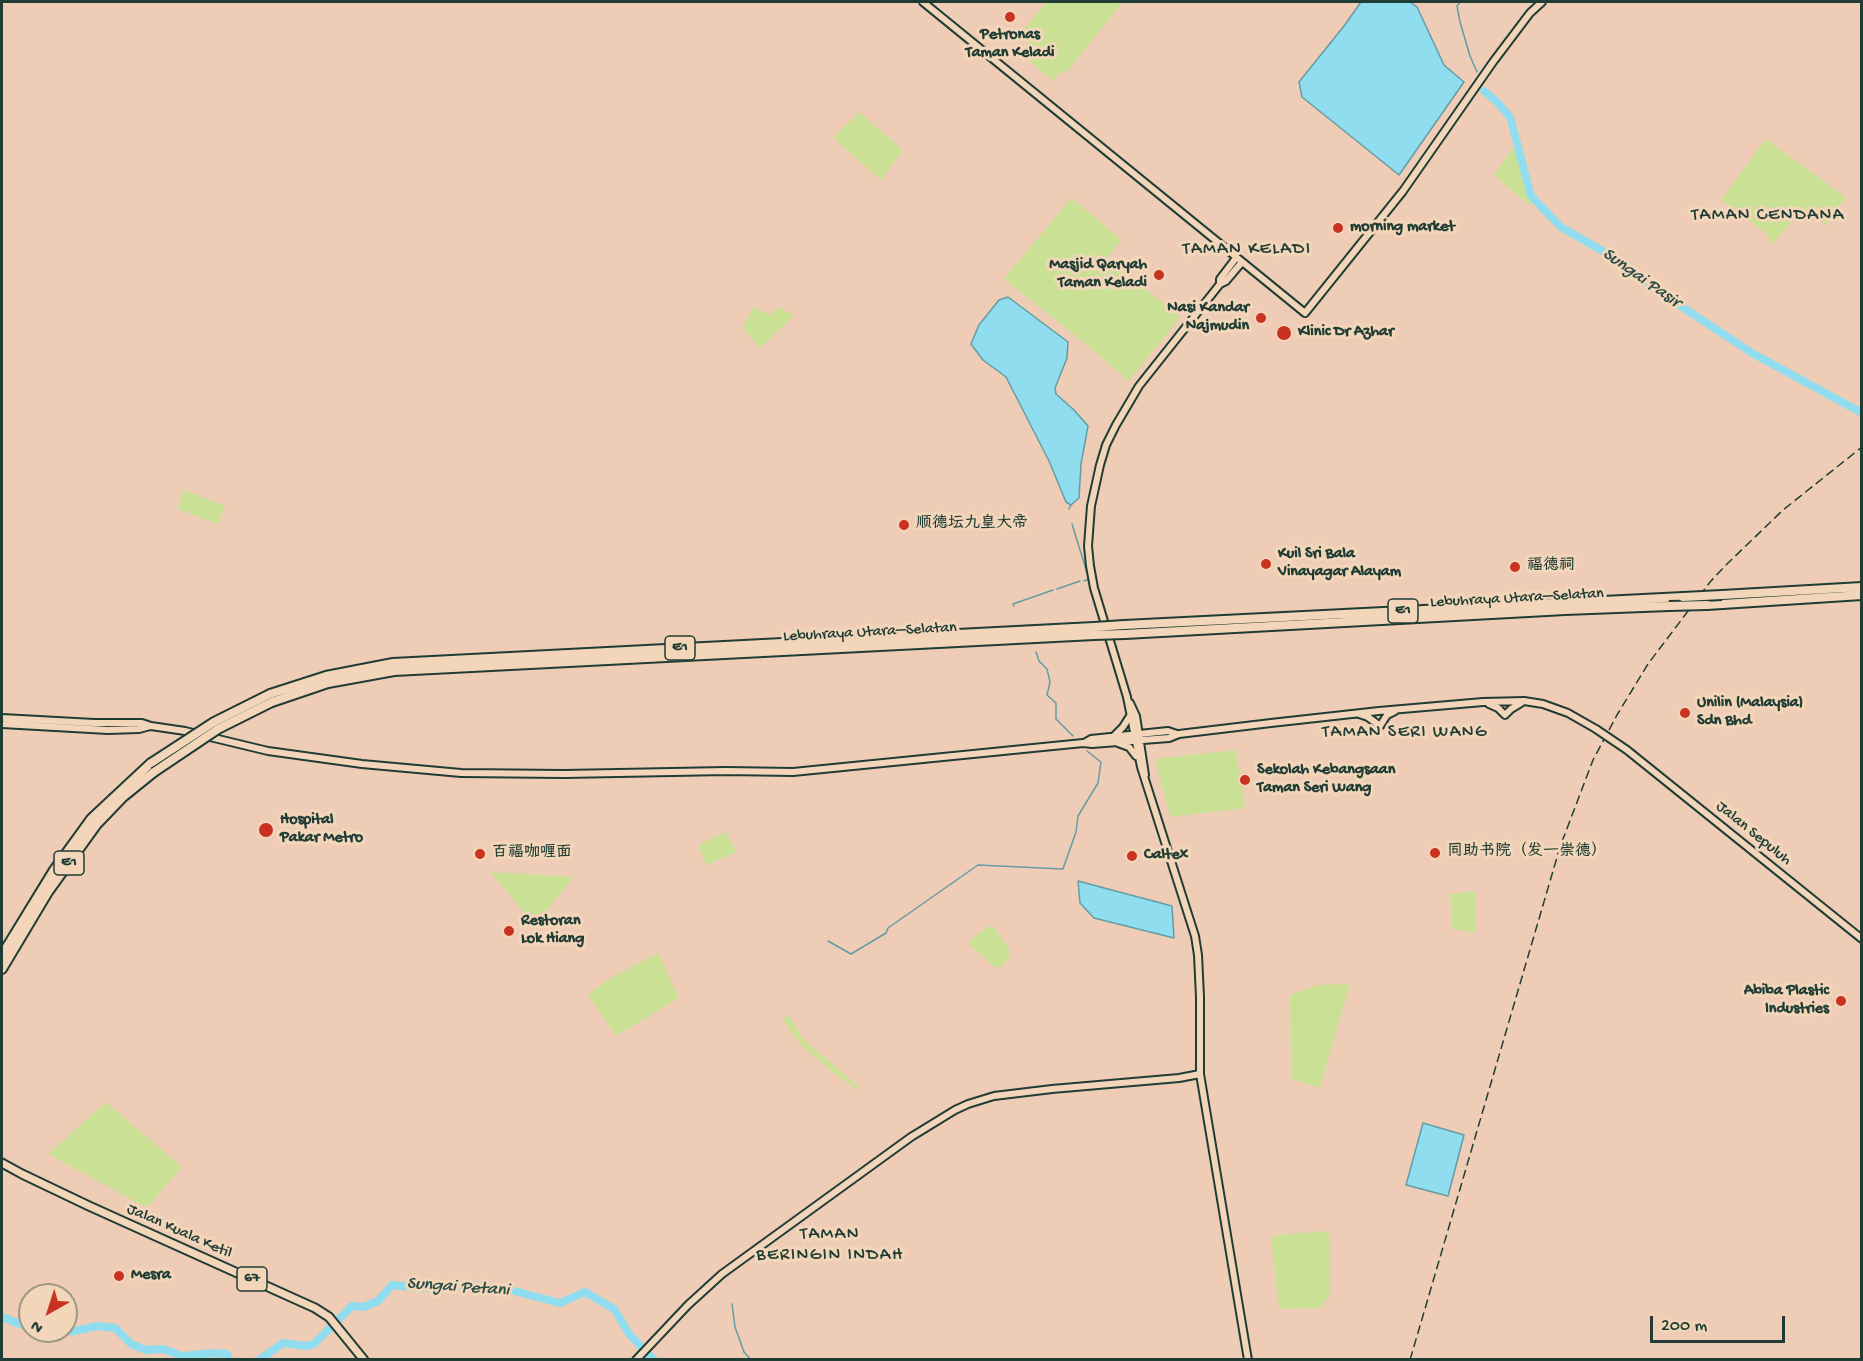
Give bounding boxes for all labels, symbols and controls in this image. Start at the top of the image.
marker: Petronas Taman Keladi [1003,10,1017,24]
place label: Petronas Taman Keladi [966,26,1054,64]
district label: TAMAN CENDANA [1691,205,1845,227]
place label: morning market [1350,218,1455,238]
marker: morning market [1331,221,1345,235]
district label: TAMAN KELADI [1182,239,1312,261]
water label: Sungai Pasir [1598,244,1684,314]
place label: Masjid Qaryah Taman Keladi [1049,256,1147,294]
marker: Masjid Qaryah Taman Keladi [1152,268,1166,282]
place label: Nasi Kandar Najmudin [1167,299,1249,337]
marker: Nasi Kandar Najmudin [1254,311,1268,325]
place label: Klinic Dr Azhar [1298,323,1394,343]
marker: Klinic Dr Azhar [1275,324,1293,342]
place label: 顺德坛九皇大帝 [916,515,1028,535]
marker: 顺德坛九皇大帝 [897,518,911,532]
place label: Kuil Sri Bala Vinayagar Alayam [1278,545,1401,583]
marker: Kuil Sri Bala Vinayagar Alayam [1259,557,1273,571]
place label: 福德祠 [1527,557,1575,577]
marker: 福德祠 [1508,560,1522,574]
street label: Lebuhraya Utara–Selatan [1430,585,1604,613]
road number: E1 [1388,599,1418,623]
street label: Lebuhraya Utara–Selatan [783,619,957,647]
road number: E1 [665,636,695,660]
place label: Unilin (Malaysia) Sdn Bhd [1697,694,1803,732]
marker: Unilin (Malaysia) Sdn Bhd [1678,706,1692,720]
district label: TAMAN SERI WANG [1322,722,1488,744]
place label: Sekolah Kebangsaan Taman Seri Wang [1257,761,1395,799]
marker: Sekolah Kebangsaan Taman Seri Wang [1238,773,1252,787]
street label: Jalan Sepuluh [1711,798,1795,870]
place label: Hospital Pakar Metro [280,811,363,849]
marker: Hospital Pakar Metro [257,821,275,839]
place label: 同助书院（发一崇德） [1447,843,1607,863]
place label: 百福咖喱面 [492,844,572,864]
place label: Caltex [1144,846,1188,866]
marker: 同助书院（发一崇德） [1428,846,1442,860]
marker: 百福咖喱面 [473,847,487,861]
marker: Caltex [1125,849,1139,863]
road number: E1 [54,851,84,875]
place label: Restoran Lok Hiang [521,912,584,950]
marker: Restoran Lok Hiang [502,924,516,938]
place label: Abiba Plastic Industries [1744,982,1829,1020]
marker: Abiba Plastic Industries [1834,994,1848,1008]
street label: Jalan Kuala Ketil [123,1200,235,1264]
district label: TAMAN BERINGIN INDAH [756,1224,904,1266]
place label: Mesra [131,1266,171,1286]
road number: 67 [237,1267,267,1291]
marker: Mesra [112,1269,126,1283]
water label: Sungai Petani [406,1274,510,1302]
north arrow [18,1283,78,1343]
scale bar [1653,1304,1788,1342]
text: N [28,1315,48,1336]
text: 200 m [1661,1316,1707,1337]

